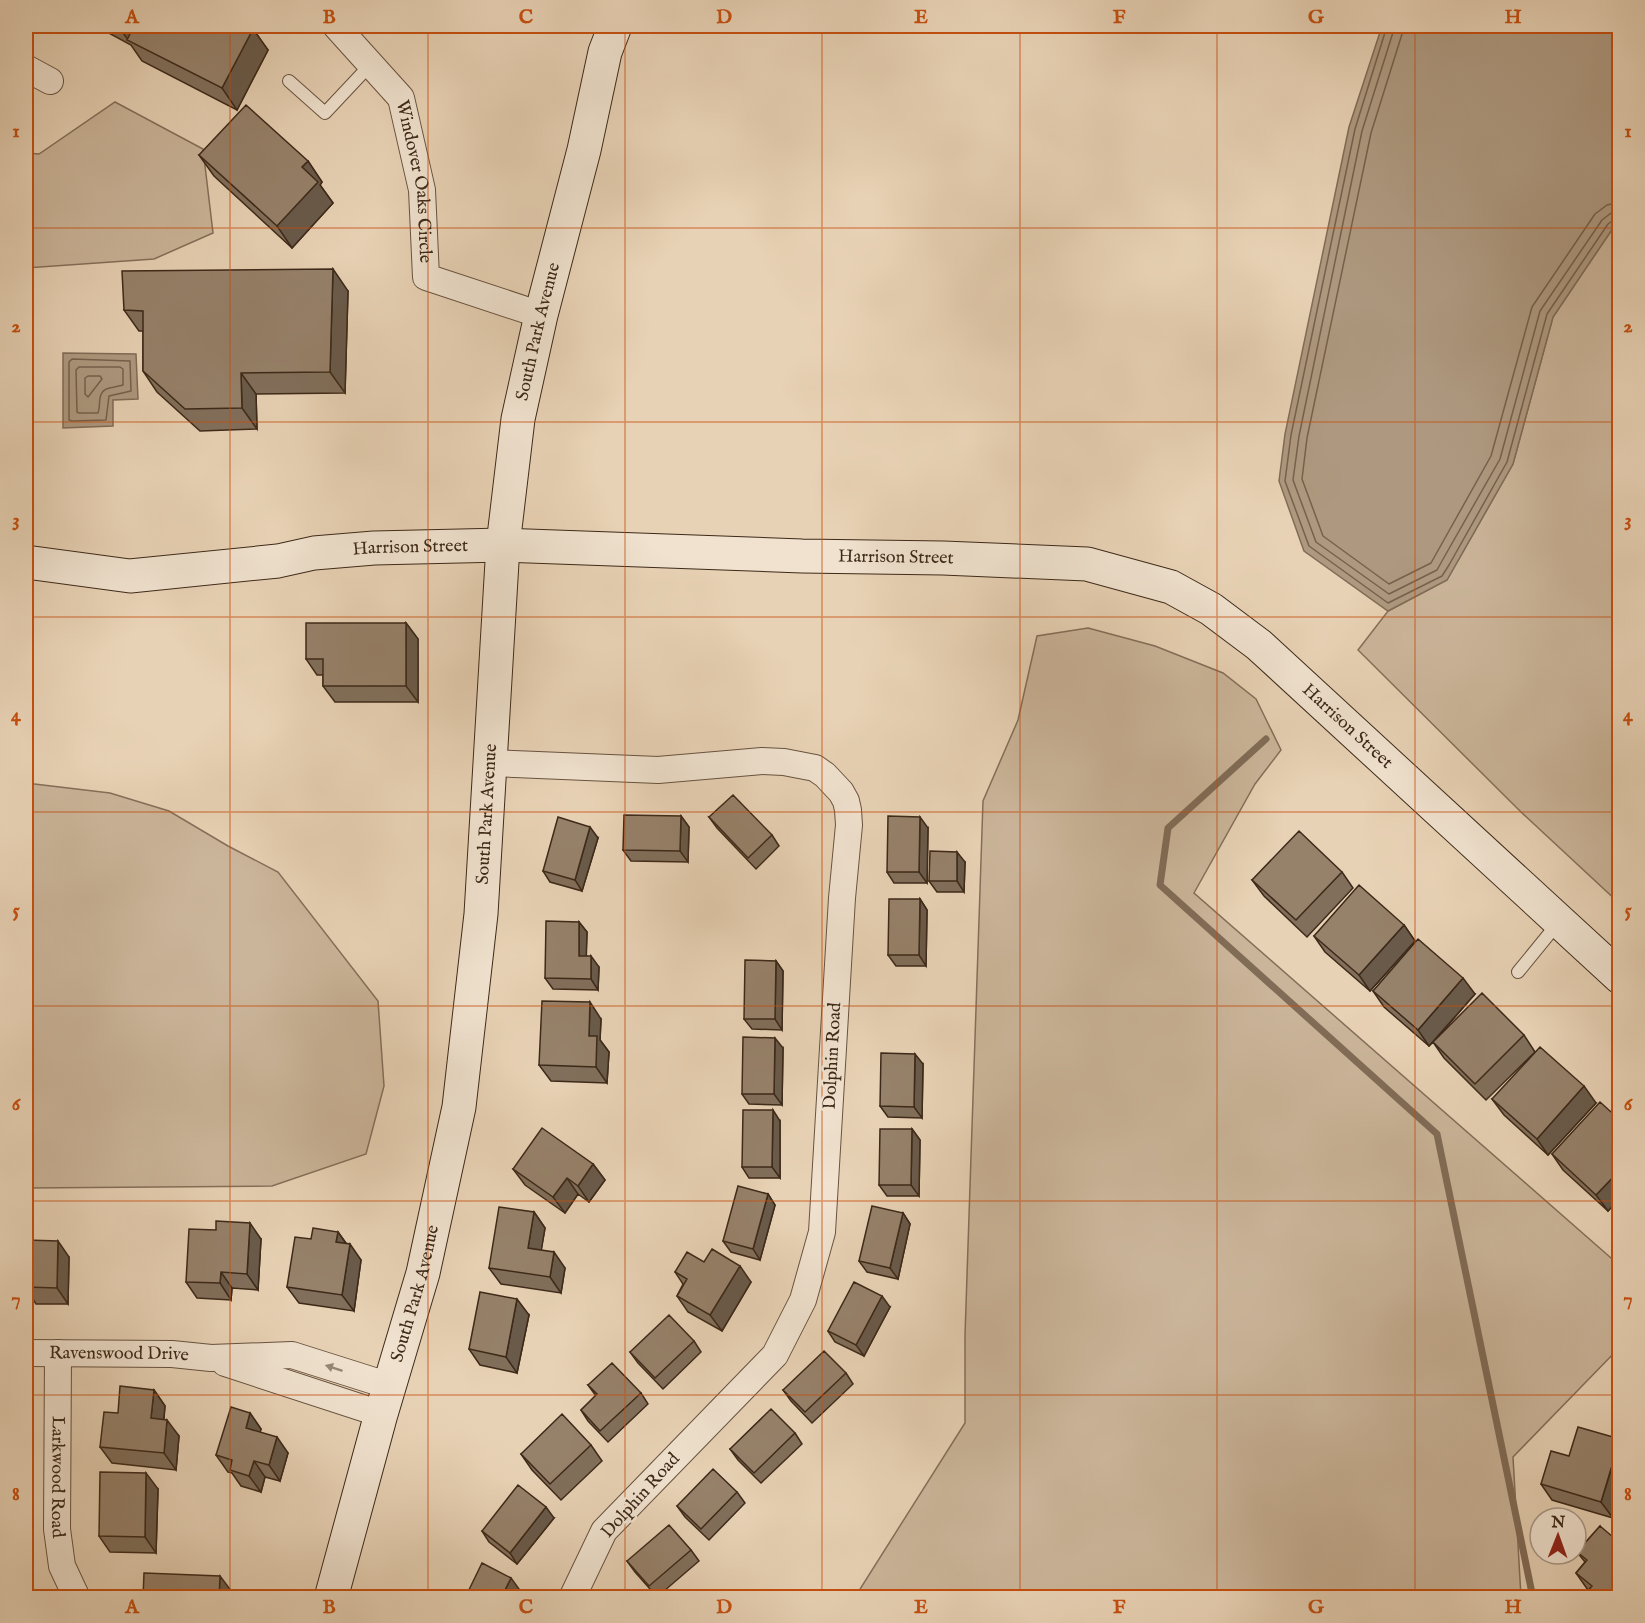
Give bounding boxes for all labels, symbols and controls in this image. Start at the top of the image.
text: A [124,5,140,30]
text: B [322,5,336,30]
text: C [519,5,533,30]
text: D [716,5,732,30]
text: E [914,5,928,30]
text: F [1113,5,1126,30]
text: G [1308,5,1325,30]
text: H [1504,5,1522,30]
street label: Windover Oaks Circle [390,98,437,264]
text: 1 [12,119,20,144]
text: 1 [1624,119,1632,144]
street label: South Park Avenue [511,260,566,403]
text: 2 [11,314,21,339]
text: 2 [1623,314,1633,339]
text: 3 [12,508,20,533]
text: 3 [1624,508,1632,533]
street label: Harrison Street [352,534,468,561]
street label: Harrison Street [838,545,954,570]
street label: Harrison Street [1297,679,1398,774]
text: 4 [11,703,22,728]
text: 4 [1623,703,1634,728]
street label: South Park Avenue [471,743,503,885]
text: 5 [12,898,20,923]
text: 5 [1624,898,1632,923]
street label: Dolphin Road [819,1001,847,1110]
text: 6 [12,1092,22,1117]
text: 6 [1624,1092,1634,1117]
street label: South Park Avenue [386,1223,445,1365]
text: 7 [11,1287,21,1312]
text: 7 [1623,1287,1633,1312]
street label: Ravenswood Drive [49,1342,190,1367]
one-way arrow [325,1363,343,1372]
street label: Larkwood Road [46,1416,70,1540]
street label: Dolphin Road [597,1448,686,1544]
text: 8 [12,1482,20,1507]
text: 8 [1624,1482,1632,1507]
north arrow [1528,1506,1588,1566]
text: N [1550,1513,1565,1533]
text: A [124,1595,140,1620]
text: B [322,1595,336,1620]
text: C [519,1595,533,1620]
text: D [716,1595,732,1620]
text: E [914,1595,928,1620]
text: F [1113,1595,1126,1620]
text: G [1308,1595,1325,1620]
text: H [1504,1595,1522,1620]

